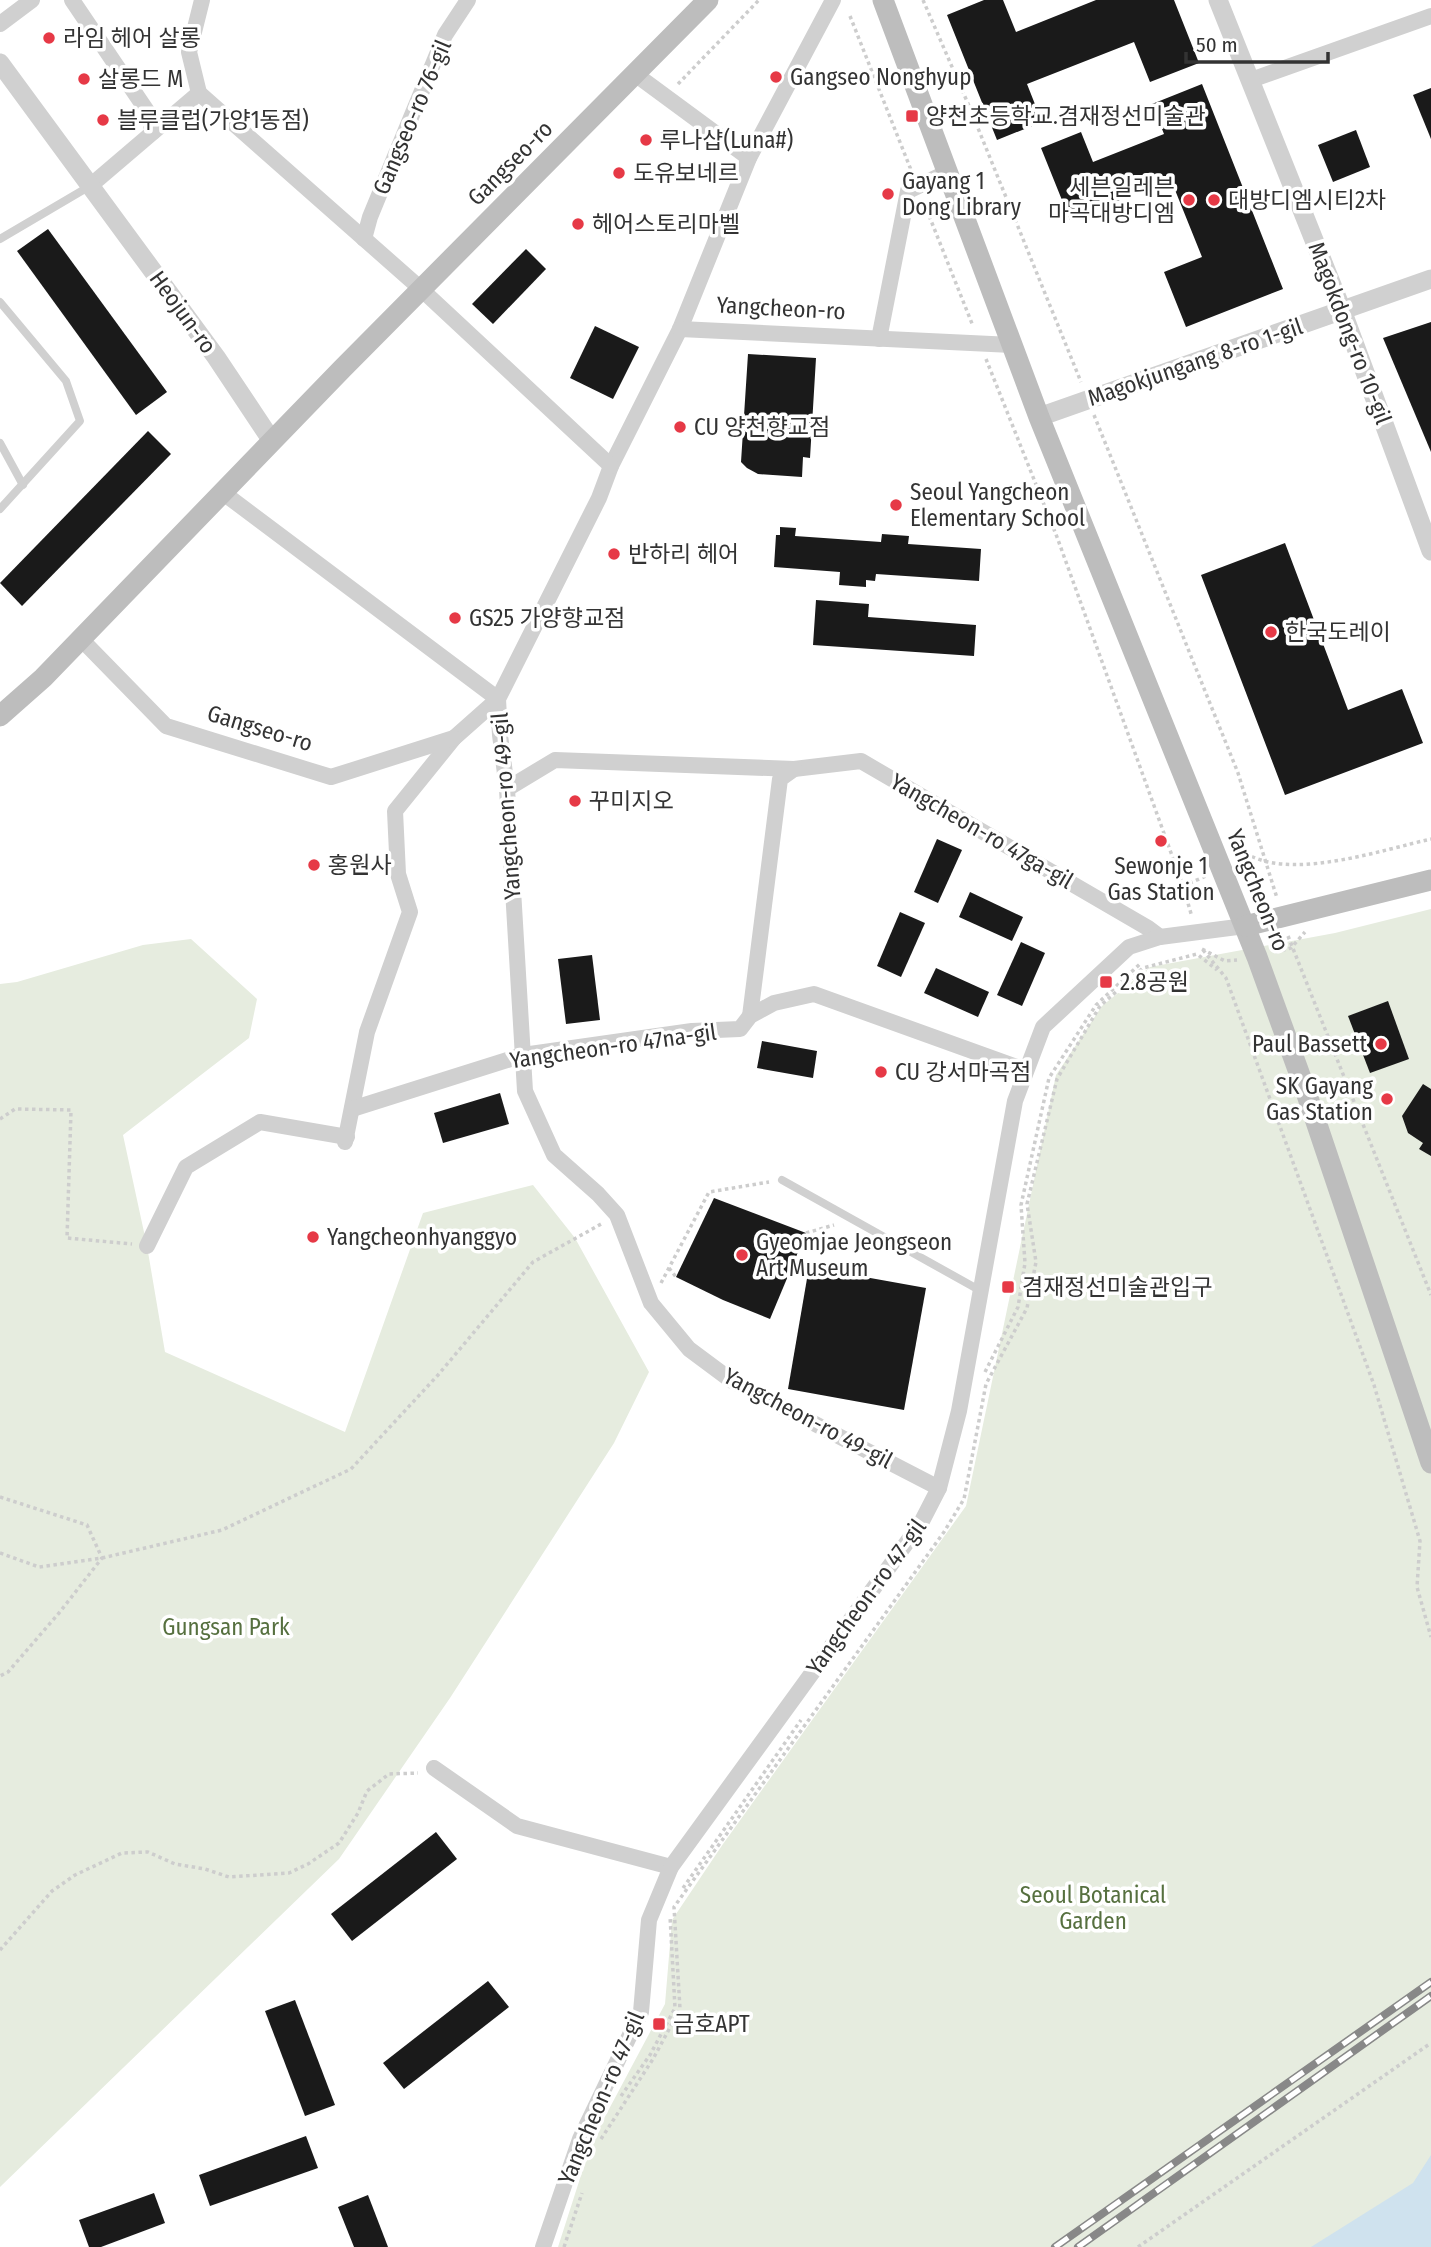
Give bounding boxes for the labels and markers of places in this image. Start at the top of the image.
place label: 라임 헤어 살롱 [63,24,201,52]
marker: 라임 헤어 살롱 [41,30,57,46]
place label: Gangseo Nonghyup [790,63,971,91]
place label: 살롱드 M [98,65,183,93]
marker: Gangseo Nonghyup [768,69,784,85]
marker: 살롱드 M [76,71,92,87]
place label: 양천초등학교.겸재정선미술관 [926,102,1206,130]
place label: 블루클럽(가양1동점) [117,106,309,134]
marker: 양천초등학교.겸재정선미술관 [904,108,920,124]
marker: 블루클럽(가양1동점) [95,112,111,128]
place label: 루나샵(Luna#) [660,126,793,154]
marker: 루나샵(Luna#) [638,132,654,148]
place label: 도유보네르 [633,159,739,187]
marker: 도유보네르 [611,165,627,181]
place label: Gayang 1 Dong Library [902,167,1022,221]
place label: 세븐일레븐 마곡대방디엠 [1048,173,1175,227]
marker: Gayang 1 Dong Library [880,186,896,202]
place label: 대방디엠시티2차 [1228,186,1386,214]
marker: 세븐일레븐 마곡대방디엠 [1181,192,1197,208]
marker: 대방디엠시티2차 [1206,192,1222,208]
place label: 헤어스토리마벨 [592,210,740,238]
marker: 헤어스토리마벨 [570,216,586,232]
place label: CU 양천향교점 [694,413,830,441]
marker: CU 양천향교점 [672,419,688,435]
place label: Seoul Yangcheon Elementary School [910,478,1085,532]
marker: Seoul Yangcheon Elementary School [888,497,904,513]
place label: 반하리 헤어 [628,540,739,568]
marker: 반하리 헤어 [606,546,622,562]
place label: GS25 가양향교점 [469,604,625,632]
marker: GS25 가양향교점 [447,610,463,626]
place label: 한국도레이 [1285,618,1391,646]
marker: 한국도레이 [1263,624,1279,640]
place label: 꾸미지오 [589,787,674,815]
marker: 꾸미지오 [567,793,583,809]
marker: Sewonje 1 Gas Station [1153,833,1169,849]
place label: 홍원사 [328,851,391,879]
place label: Sewonje 1 Gas Station [1107,852,1215,906]
marker: 홍원사 [306,857,322,873]
place label: 2.8공원 [1120,968,1189,996]
marker: 2.8공원 [1098,974,1114,990]
place label: Paul Bassett [1252,1030,1367,1058]
marker: Paul Bassett [1373,1036,1389,1052]
place label: CU 강서마곡점 [895,1058,1031,1086]
marker: CU 강서마곡점 [873,1064,889,1080]
place label: SK Gayang Gas Station [1266,1072,1373,1126]
marker: SK Gayang Gas Station [1379,1091,1395,1107]
place label: Yangcheonhyanggyo [327,1223,517,1251]
place label: Gyeomjae Jeongseon Art Museum [756,1228,952,1282]
marker: Yangcheonhyanggyo [305,1229,321,1245]
marker: Gyeomjae Jeongseon Art Museum [734,1247,750,1263]
place label: 겸재정선미술관입구 [1022,1273,1212,1301]
marker: 겸재정선미술관입구 [1000,1279,1016,1295]
place label: 금호APT [673,2010,750,2038]
marker: 금호APT [651,2016,667,2032]

